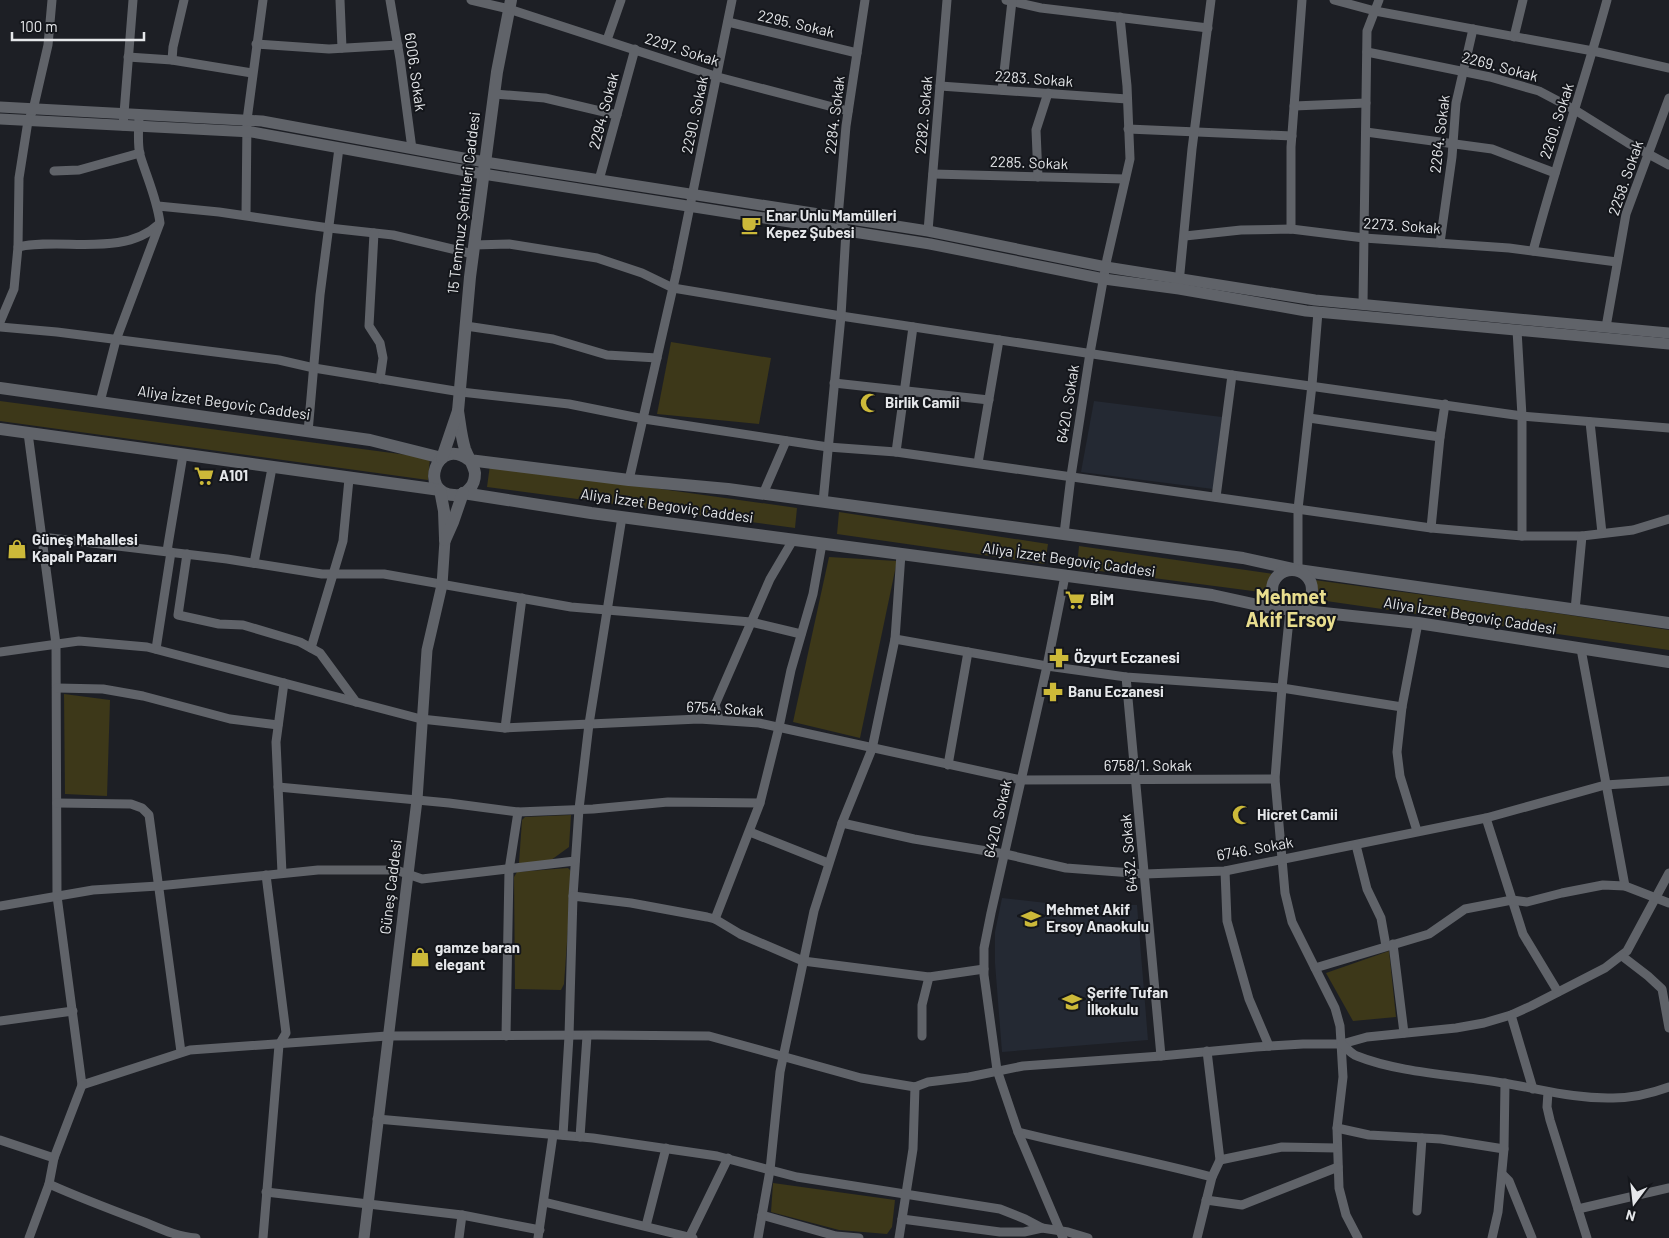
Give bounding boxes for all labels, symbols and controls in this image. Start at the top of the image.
street label: 2295. Sokak [756,5,837,41]
scale bar [12,10,145,42]
text: 100 m [20,17,58,35]
street label: 2297. Sokak [643,29,722,70]
street label: 6006. Sokak [402,31,430,113]
street label: 2269. Sokak [1460,47,1541,85]
street label: 2283. Sokak [994,66,1074,90]
street label: 2294. Sokak [584,70,622,151]
street label: 2290. Sokak [677,74,711,155]
street label: 2284. Sokak [820,74,848,155]
street label: 2282. Sokak [911,74,935,155]
street label: 2260. Sokak [1535,80,1577,161]
street label: 2264. Sokak [1425,93,1453,174]
street label: 15 Temmuz Şehitleri Caddesi [443,111,483,295]
street label: 2258. Sokak [1604,137,1646,218]
street label: 2285. Sokak [990,152,1069,172]
place label: Enar Unlu Mamülleri Kepez Şubesi [766,206,897,241]
street label: 2273. Sokak [1363,213,1442,237]
cafe icon: Enar Unlu Mamülleri Kepez Şubesi [740,214,762,236]
street label: 6420. Sokak [1052,363,1082,444]
street label: Aliya İzzet Begoviç Caddesi [137,381,312,423]
mosque icon: Birlik Camii [859,392,881,414]
place label: Birlik Camii [885,393,960,411]
supermarket icon: A101 [193,465,215,487]
place label: A101 [219,466,248,484]
street label: Aliya İzzet Begoviç Caddesi [580,484,755,526]
place label: Güneş Mahallesi Kapalı Pazarı [32,530,138,565]
shop icon: Güneş Mahallesi Kapalı Pazarı [6,538,28,560]
street label: Aliya İzzet Begoviç Caddesi [982,538,1157,580]
district label: Mehmet Akif Ersoy [1246,584,1336,631]
supermarket icon: BİM [1064,589,1086,611]
place label: BİM [1090,590,1114,608]
street label: Aliya İzzet Begoviç Caddesi [1383,592,1558,638]
pharmacy icon: Özyurt Eczanesi [1048,647,1070,669]
place label: Özyurt Eczanesi [1074,648,1180,666]
pharmacy icon: Banu Eczanesi [1042,681,1064,703]
place label: Banu Eczanesi [1068,682,1164,700]
street label: 6754. Sokak [686,697,765,719]
street label: 6758/1. Sokak [1104,756,1193,774]
street label: 6420. Sokak [979,778,1015,859]
mosque icon: Hicret Camii [1231,804,1253,826]
place label: Hicret Camii [1257,805,1338,823]
street label: 6432. Sokak [1116,813,1140,893]
street label: 6746. Sokak [1215,832,1295,864]
street label: Güneş Caddesi [375,838,405,935]
place label: Mehmet Akif Ersoy Anaokulu [1046,900,1149,935]
school or university icon: Mehmet Akif Ersoy Anaokulu [1020,908,1042,930]
place label: gamze baran elegant [435,938,520,973]
shop icon: gamze baran elegant [409,946,431,968]
place label: Şerife Tufan İlkokulu [1087,983,1168,1018]
school or university icon: Şerife Tufan İlkokulu [1061,991,1083,1013]
north arrow [1609,1178,1659,1228]
text: N [1624,1207,1637,1225]

